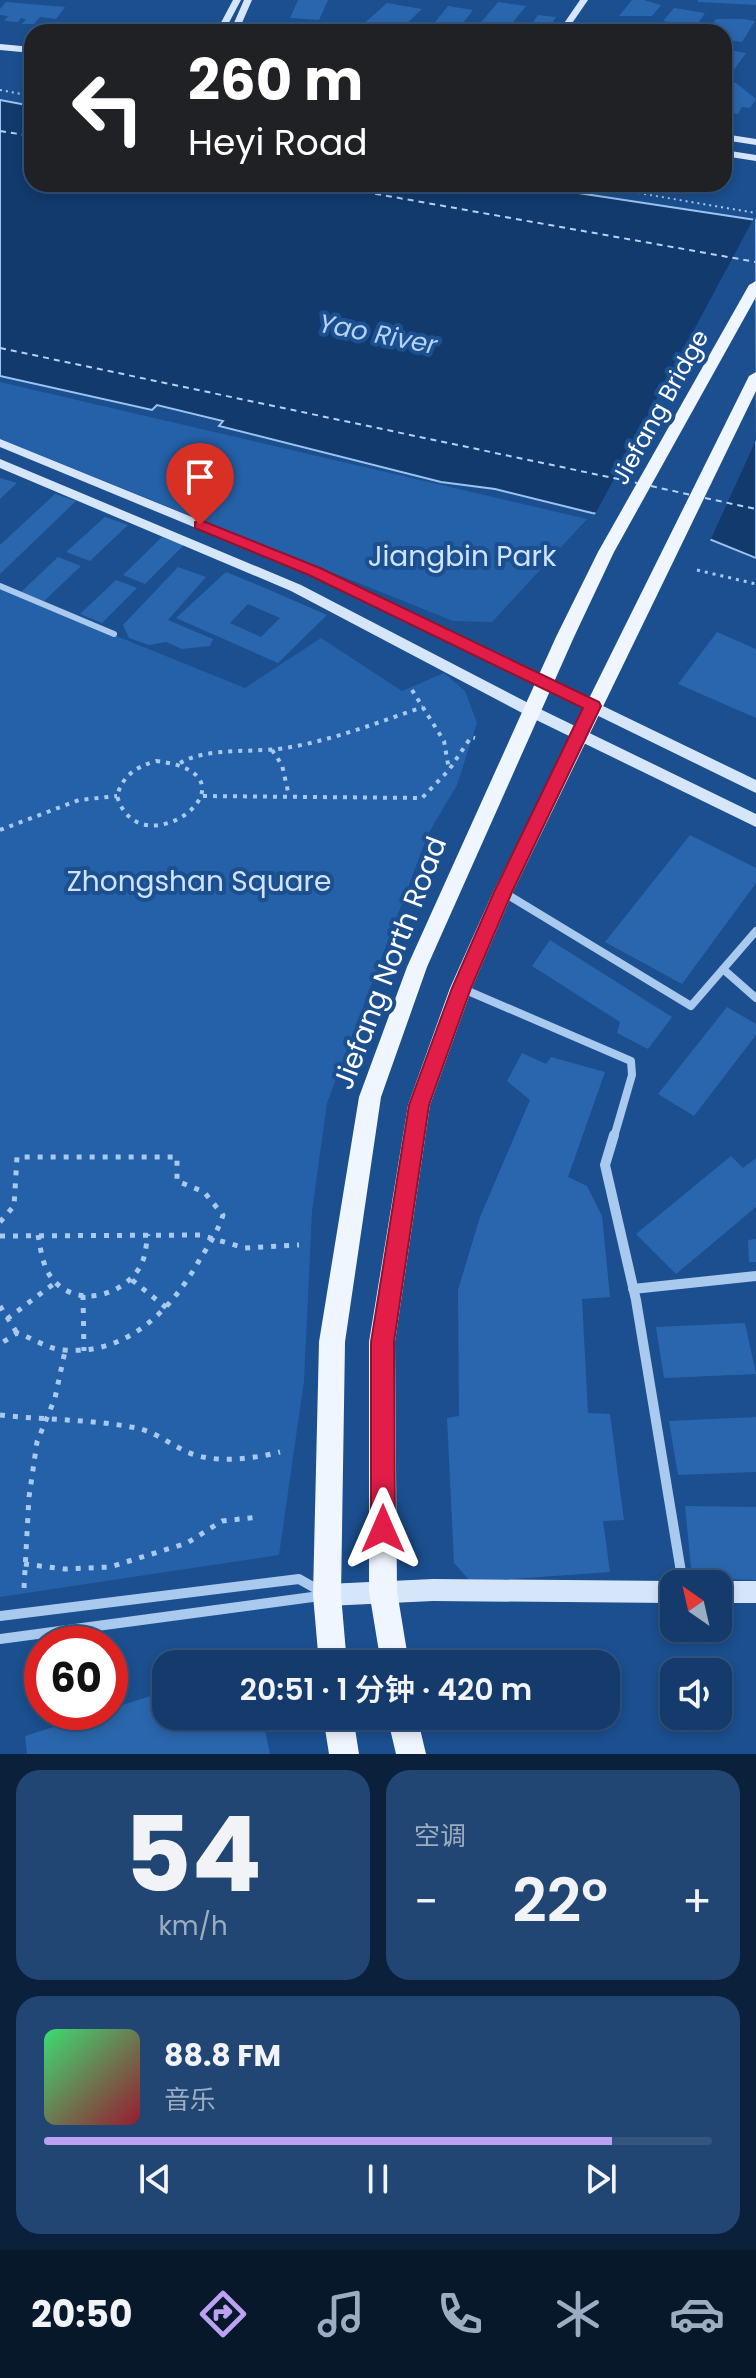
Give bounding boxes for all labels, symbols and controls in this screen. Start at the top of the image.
text: 260 m [188,41,363,120]
icon: left [56,56,160,160]
text: Heyi Road [188,117,368,168]
water label: Yao River [316,305,441,363]
street label: Jiefang Bridge [604,324,716,490]
pin [166,443,234,525]
icon: arrive [178,455,222,499]
park label: Jiangbin Park [368,537,557,576]
street label: Jiefang North Road [324,831,456,1095]
park label: Zhongshan Square [67,862,331,901]
position arrow [341,1487,425,1571]
north arrow [660,1570,732,1642]
map controls [660,1570,732,1730]
speed limit sign: 60 [24,1626,128,1730]
button: sound [660,1658,732,1730]
text: 20:51 · 1 分钟 · 420 m [240,1668,532,1711]
text: 54 [124,1782,262,1927]
text: 空调 [414,1818,466,1854]
text: 22° [512,1859,608,1943]
text: − [414,1871,438,1932]
text: + [682,1871,712,1932]
text: km/h [158,1908,228,1944]
text: 88.8 FM [164,2034,281,2077]
text: 音乐 [164,2082,216,2118]
icon: previous [133,2157,177,2201]
icon: pause [356,2157,400,2201]
icon: next [579,2157,623,2201]
icon: directions [195,2286,251,2342]
icon: music [313,2286,369,2342]
icon: phone [432,2286,488,2342]
icon: climate [550,2286,606,2342]
icon: car [669,2286,725,2342]
text: 20:50 [31,2289,132,2340]

